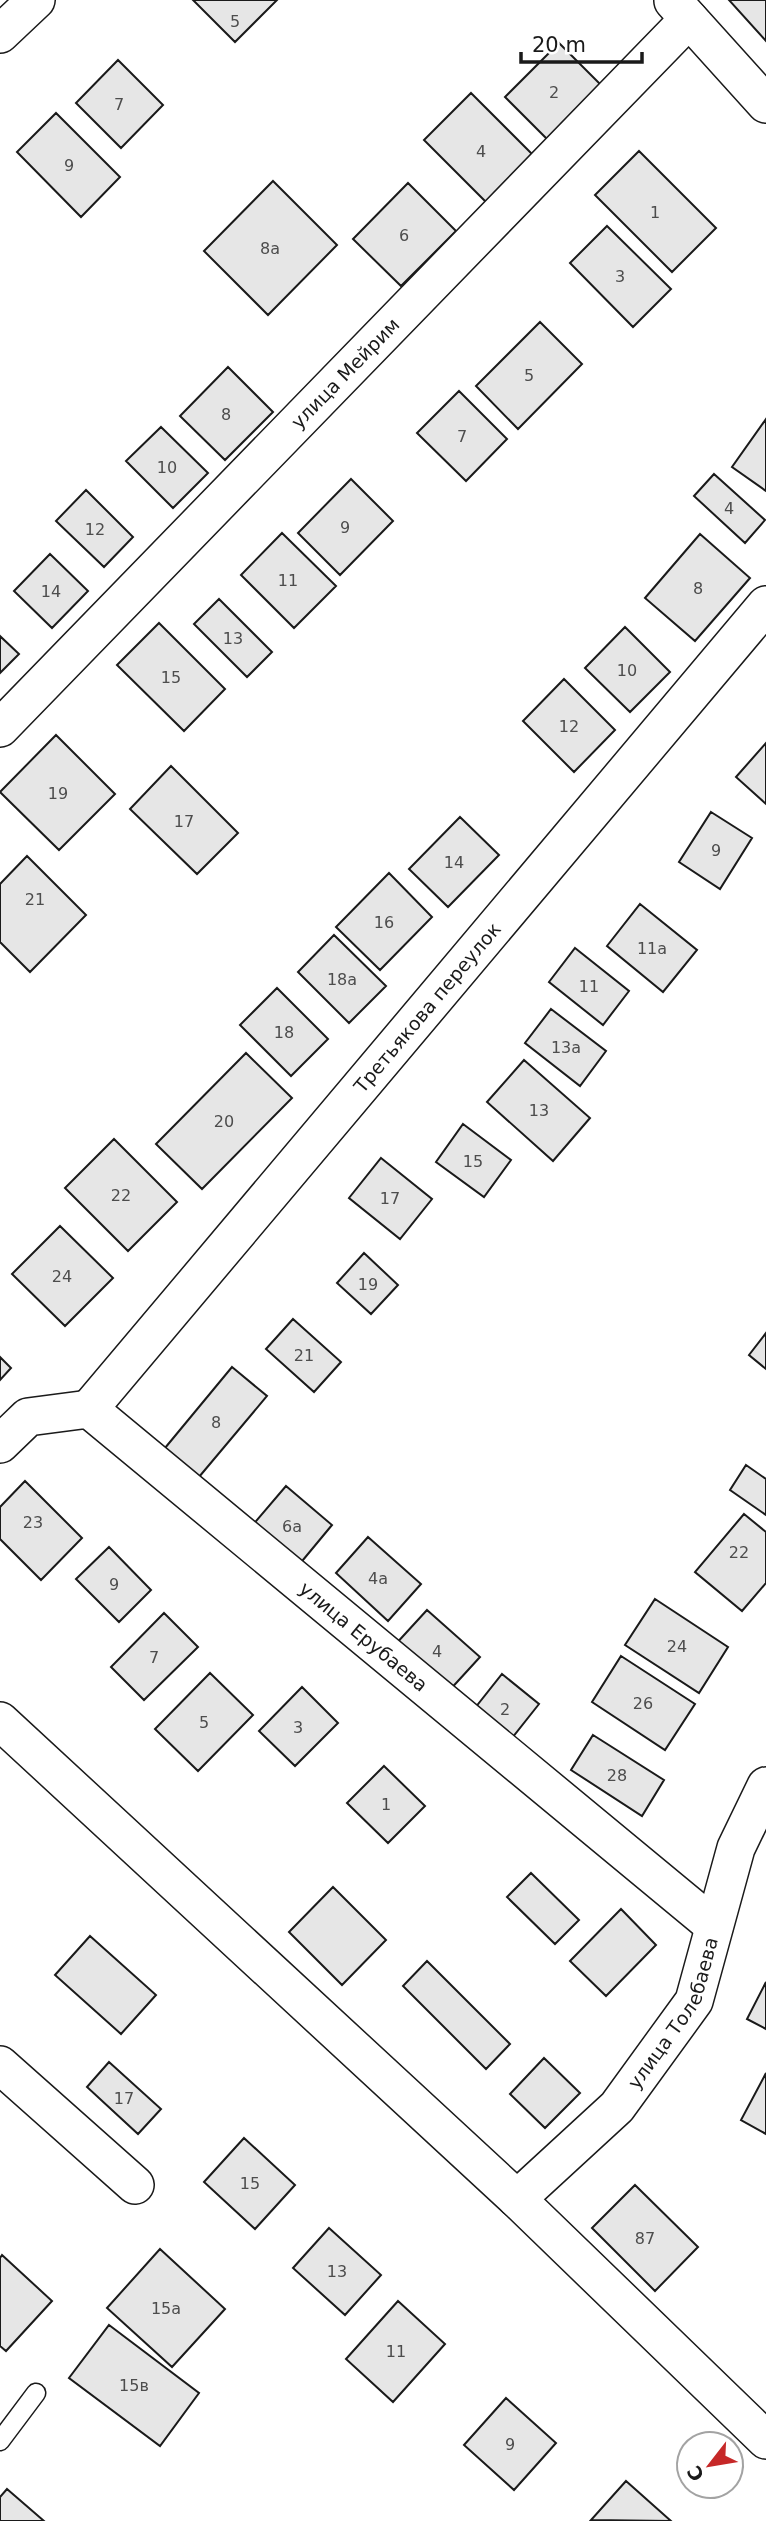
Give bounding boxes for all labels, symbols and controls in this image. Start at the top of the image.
house number: 5 [230,12,240,31]
scale bar [521,21,642,65]
text: 20 m [532,33,586,57]
house number: 2 [549,83,559,102]
house number: 7 [114,95,124,114]
house number: 4 [476,142,486,161]
house number: 9 [64,156,74,175]
house number: 1 [650,203,660,222]
house number: 6 [399,226,409,245]
house number: 8а [260,239,280,258]
house number: 3 [615,267,625,286]
street label: улица Мейрим [286,313,404,433]
house number: 5 [524,366,534,385]
house number: 8 [221,405,231,424]
house number: 7 [457,427,467,446]
house number: 10 [157,458,177,477]
house number: 4 [724,499,734,518]
house number: 9 [340,518,350,537]
house number: 12 [85,520,105,539]
house number: 11 [278,571,298,590]
house number: 8 [693,579,703,598]
house number: 14 [41,582,61,601]
house number: 13 [223,629,243,648]
house number: 10 [617,661,637,680]
house number: 15 [161,668,181,687]
house number: 12 [559,717,579,736]
house number: 19 [48,784,68,803]
house number: 17 [174,812,194,831]
house number: 9 [711,841,721,860]
house number: 14 [444,853,464,872]
house number: 21 [25,890,45,909]
house number: 16 [374,913,394,932]
street label: Третьякова переулок [349,918,505,1098]
house number: 11а [637,939,667,958]
house number: 18а [327,970,357,989]
house number: 11 [579,977,599,996]
house number: 18 [274,1023,294,1042]
house number: 13а [551,1038,581,1057]
house number: 13 [529,1101,549,1120]
house number: 20 [214,1112,234,1131]
house number: 15 [463,1152,483,1171]
house number: 22 [111,1186,131,1205]
house number: 17 [380,1189,400,1208]
house number: 24 [52,1267,72,1286]
house number: 19 [358,1275,378,1294]
house number: 21 [294,1346,314,1365]
house number: 8 [211,1413,221,1432]
house number: 23 [23,1513,43,1532]
house number: 6а [282,1517,302,1536]
house number: 22 [729,1543,749,1562]
house number: 4а [368,1569,388,1588]
house number: 9 [109,1575,119,1594]
street label: улица Ерубаева [295,1577,432,1696]
house number: 24 [667,1637,687,1656]
house number: 4 [432,1642,442,1661]
house number: 7 [149,1648,159,1667]
house number: 26 [633,1694,653,1713]
house number: 2 [500,1700,510,1719]
house number: 5 [199,1713,209,1732]
house number: 3 [293,1718,303,1737]
house number: 28 [607,1766,627,1785]
house number: 1 [381,1795,391,1814]
street label: улица Толебаева [623,1935,722,2093]
house number: 17 [114,2089,134,2108]
house number: 15 [240,2174,260,2193]
house number: 87 [635,2229,655,2248]
house number: 13 [327,2262,347,2281]
house number: 15а [151,2299,181,2318]
house number: 11 [386,2342,406,2361]
house number: 15в [119,2376,149,2395]
north arrow [675,2430,745,2500]
house number: 9 [505,2435,515,2454]
text: С [682,2462,708,2485]

